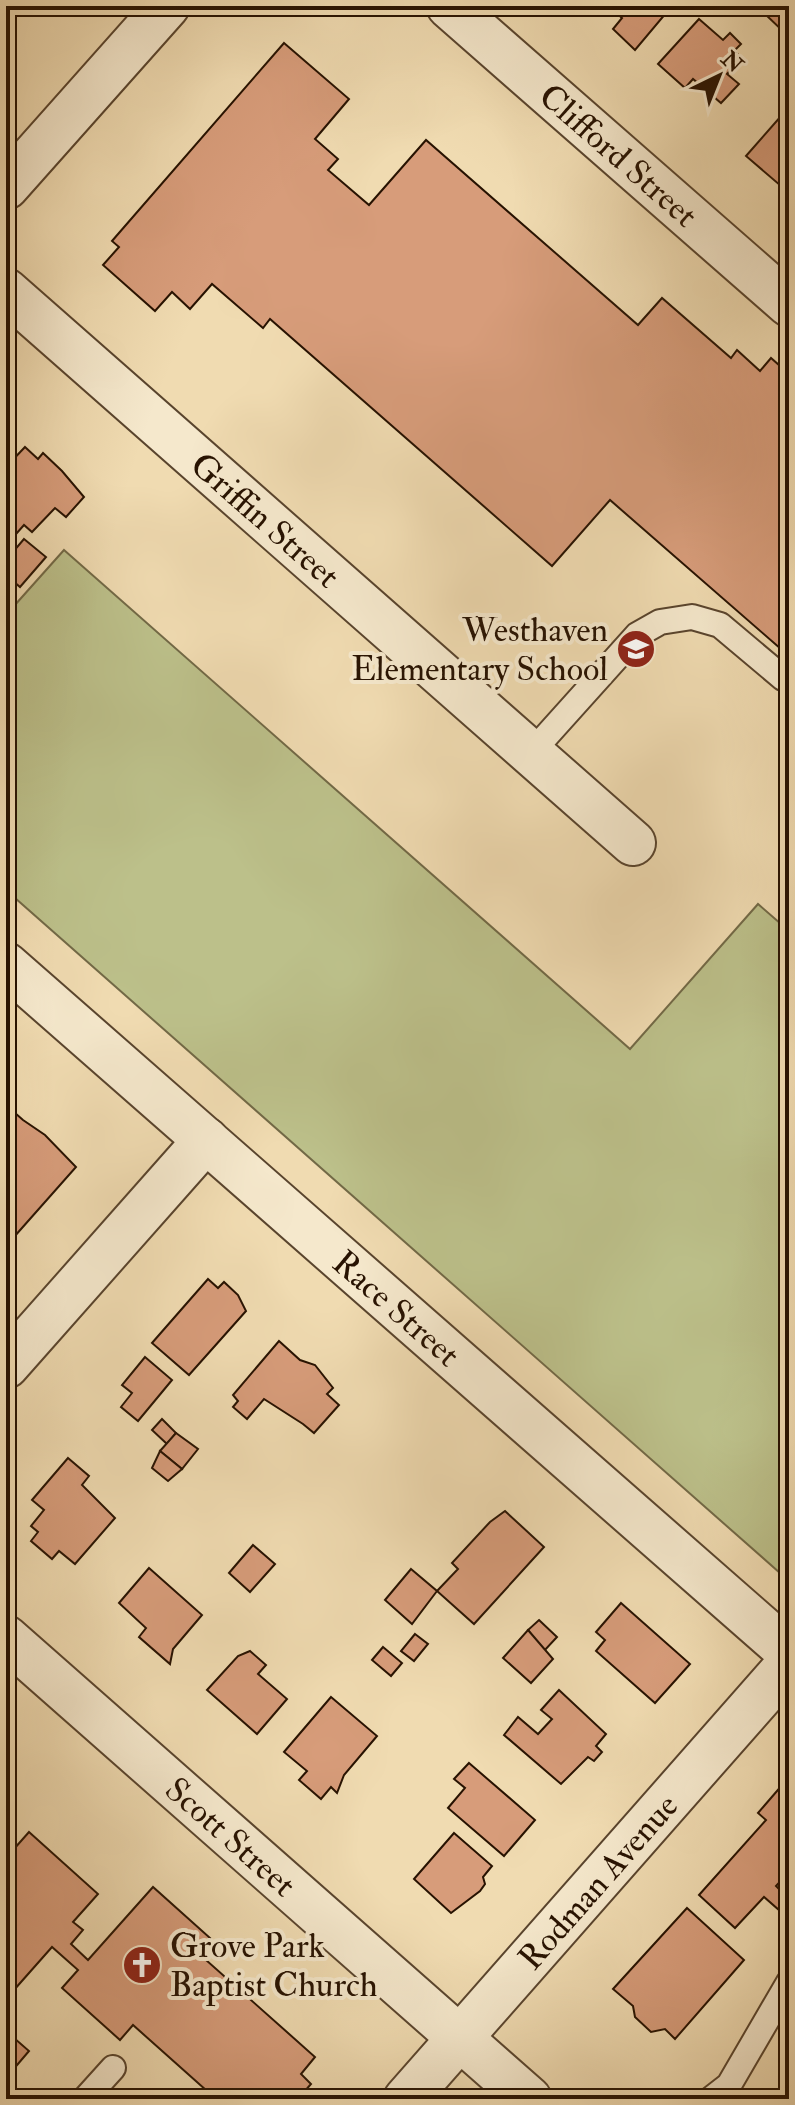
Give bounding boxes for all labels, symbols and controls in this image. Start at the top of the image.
north arrow [679,36,759,116]
text: N [714,44,749,79]
street label: Clifford Street [530,75,706,237]
street label: Griffin Street [181,444,348,598]
place label: Westhaven Elementary School [351,609,608,691]
school or university icon: Westhaven Elementary School [615,628,657,670]
street label: Race Street [323,1242,468,1376]
street label: Scott Street [156,1768,304,1907]
street label: Rodman Avenue [510,1785,688,1979]
place label: Grove Park Baptist Church [170,1925,378,2007]
church icon: Grove Park Baptist Church [121,1944,163,1986]

